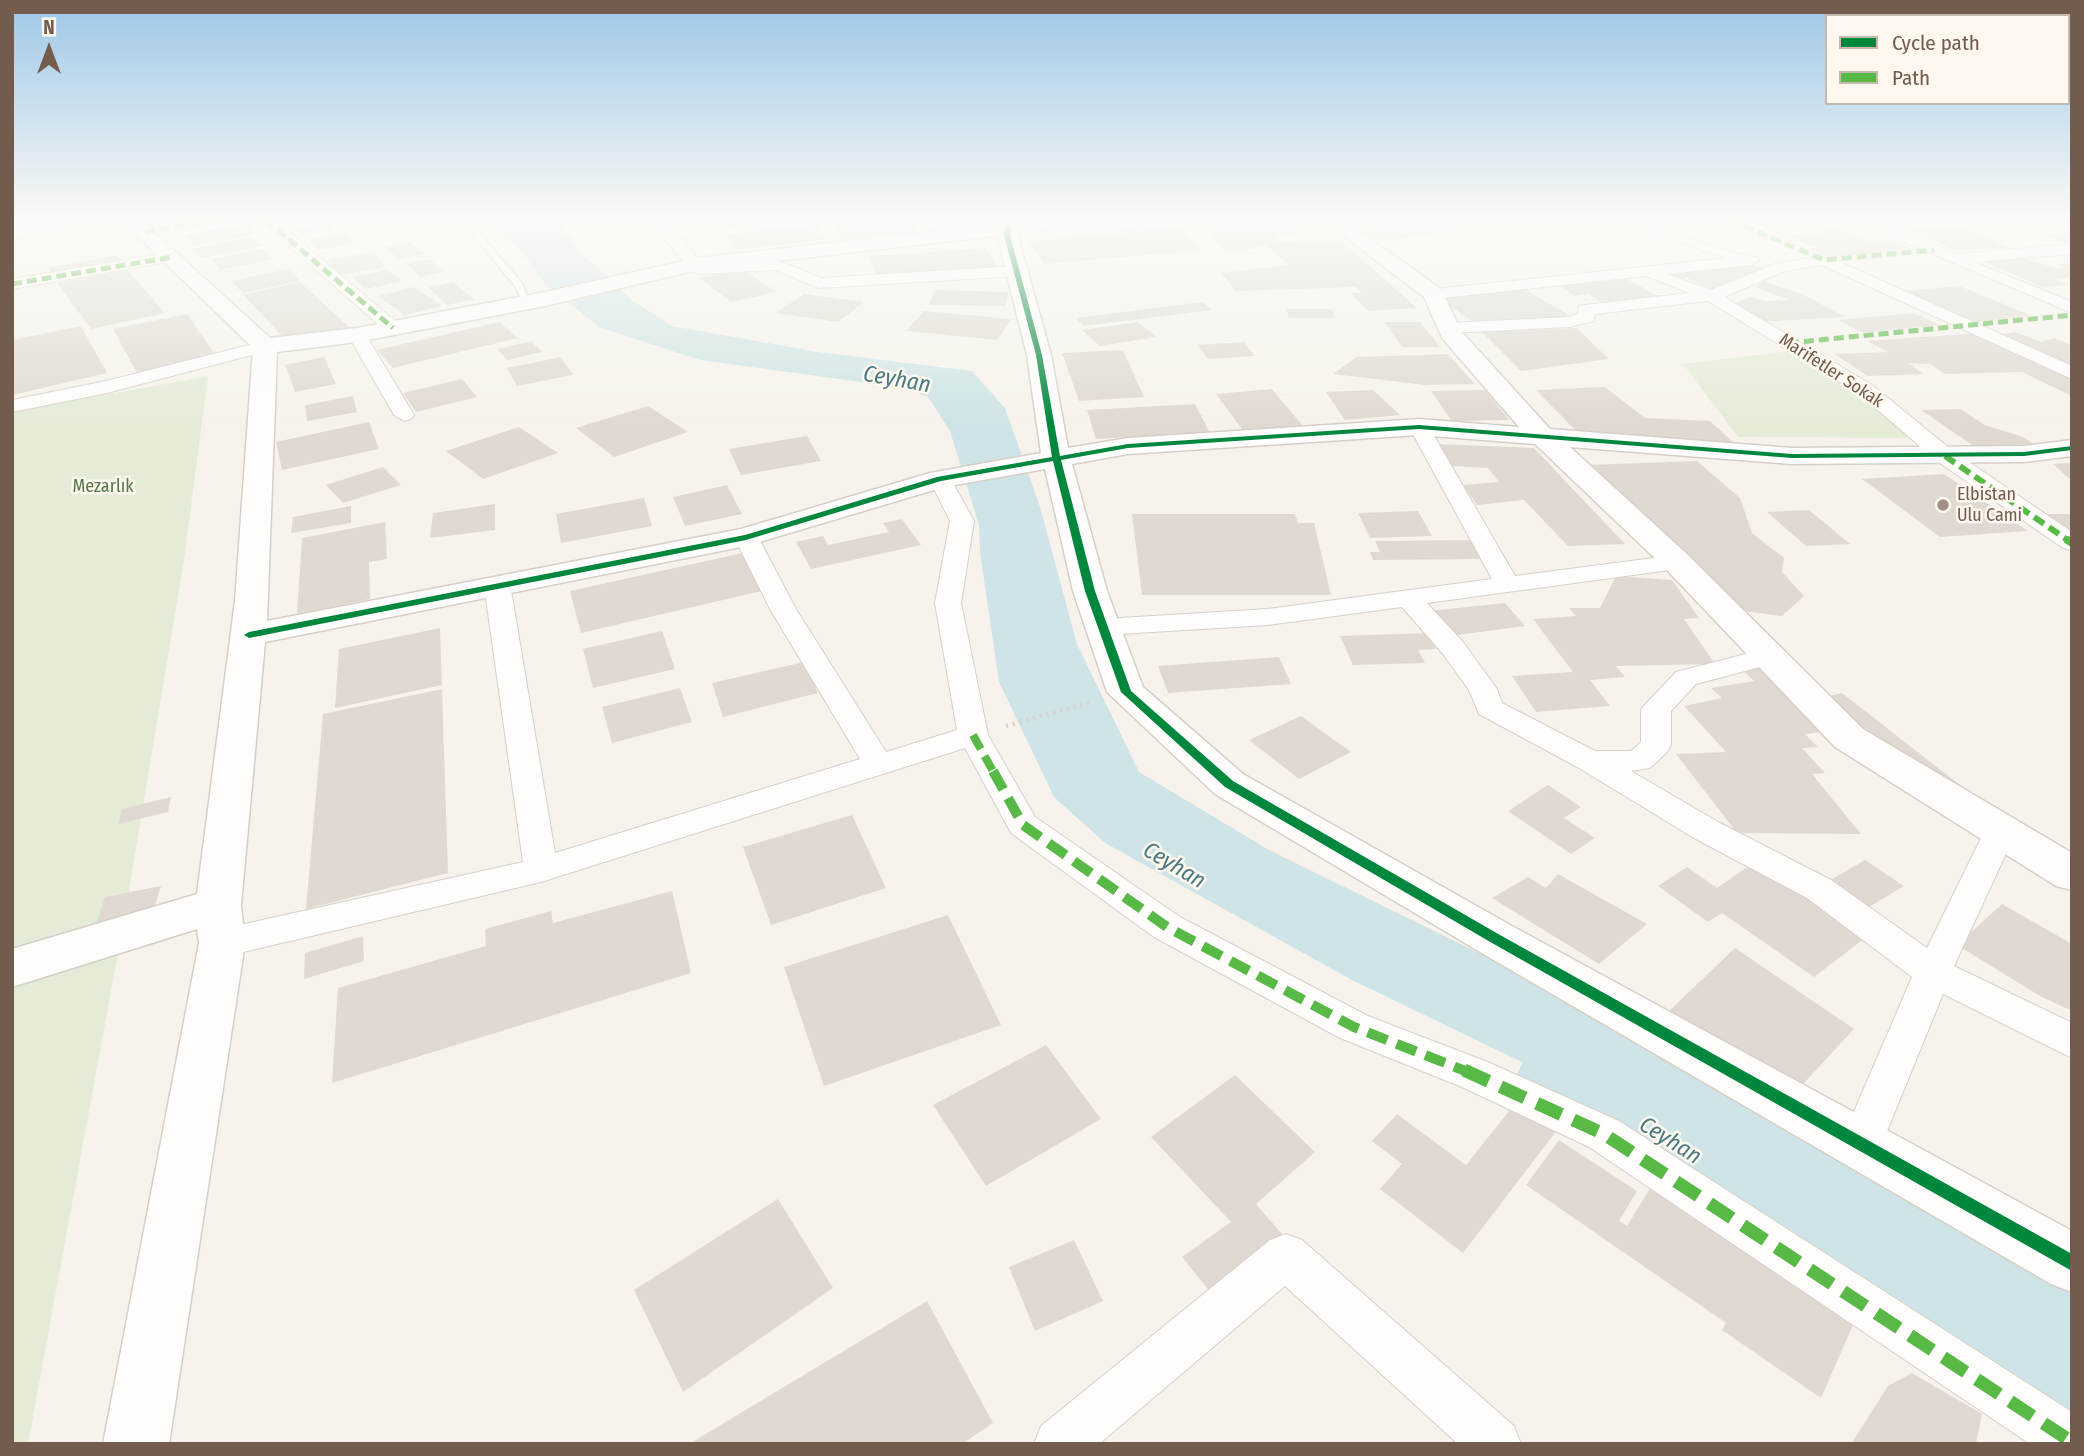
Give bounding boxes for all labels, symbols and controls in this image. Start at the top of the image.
north arrow [14,14,84,84]
legend [1825,14,2070,105]
text: N [43,16,55,39]
text: Cycle path [1892,30,1980,56]
text: Path [1892,65,1930,91]
street label: Marifetler Sokak [1775,329,1887,413]
water label: Ceyhan [861,360,933,400]
park label: Mezarlık [72,476,134,498]
place label: Elbistan Ulu Cami [1957,484,2022,526]
marker: Elbistan Ulu Cami [1935,497,1951,513]
water label: Ceyhan [1138,837,1210,895]
water label: Ceyhan [1634,1111,1706,1171]

